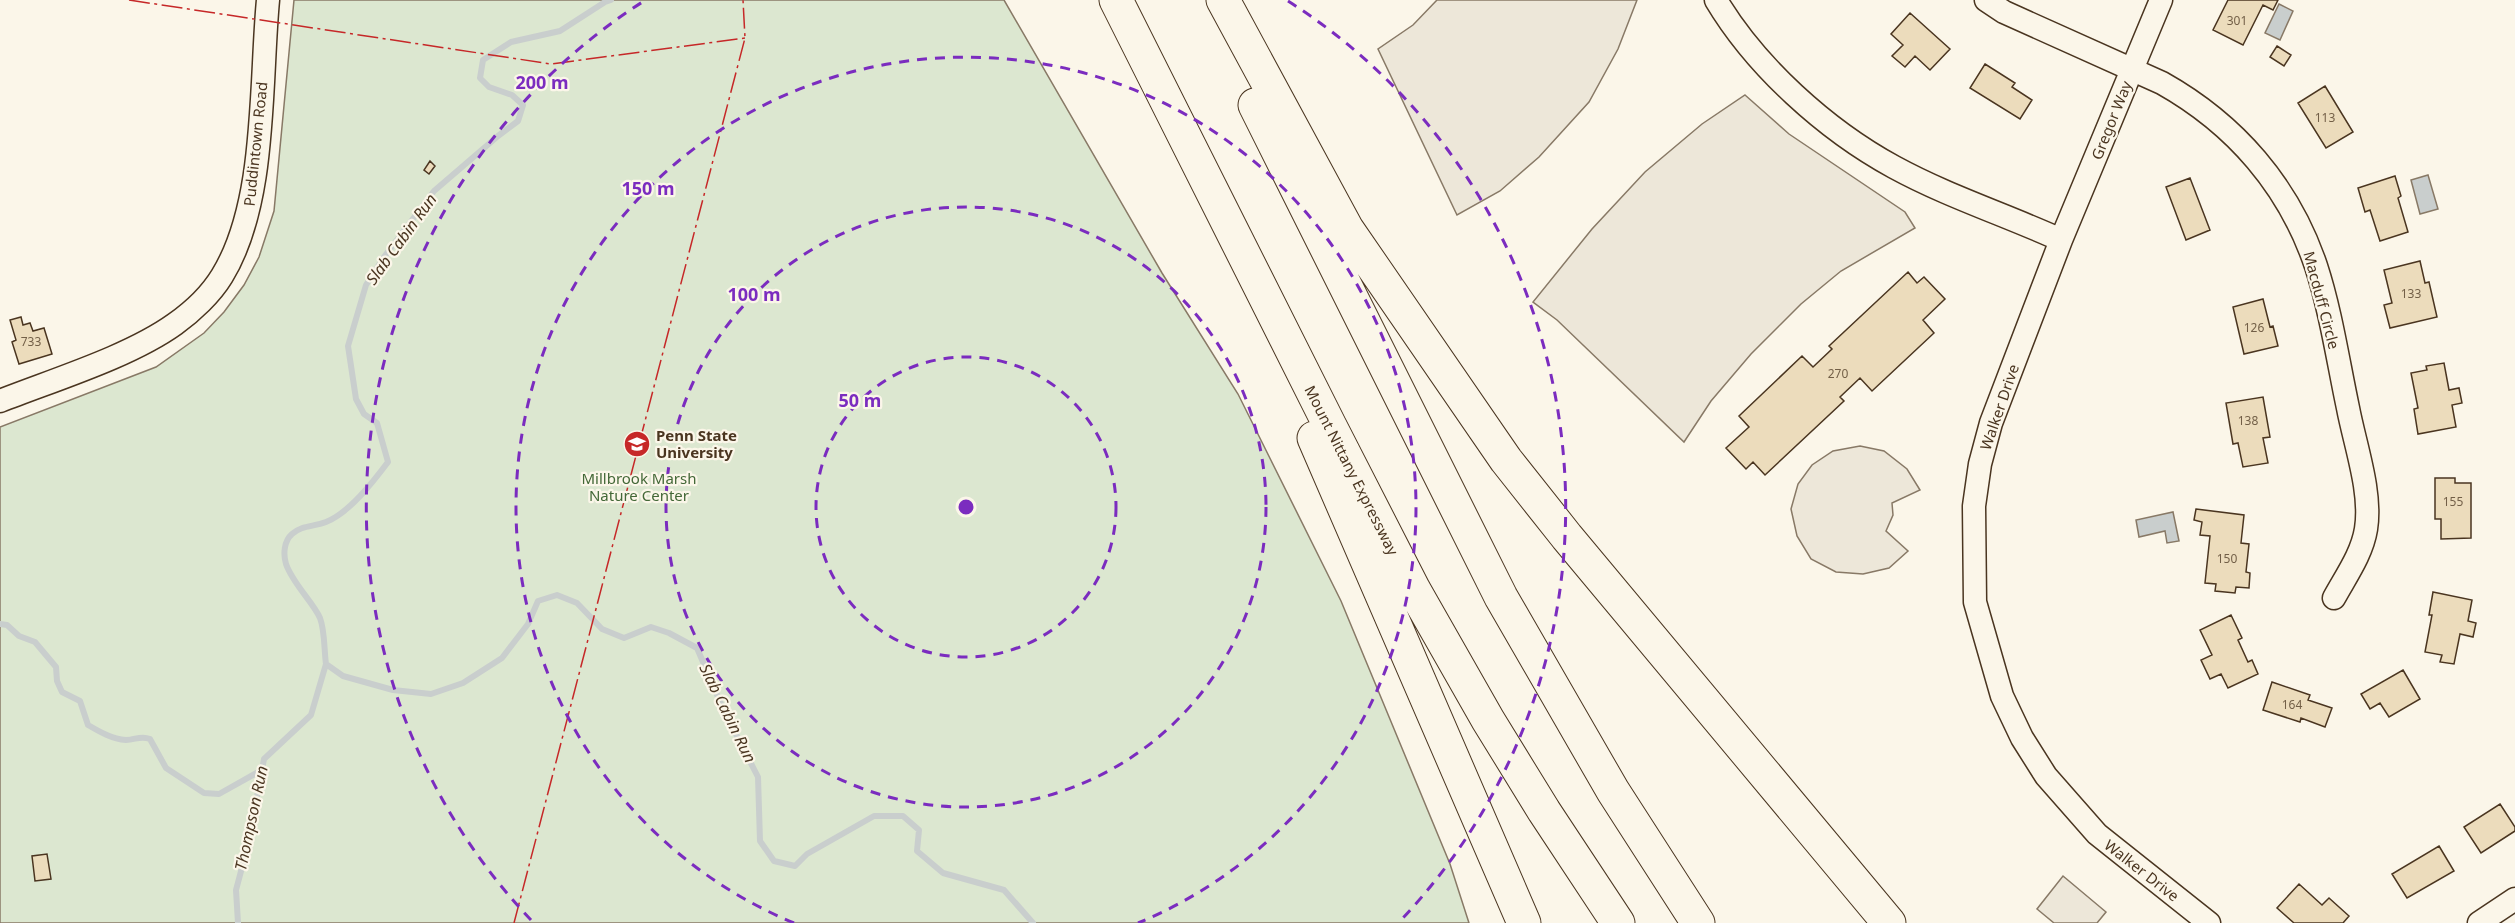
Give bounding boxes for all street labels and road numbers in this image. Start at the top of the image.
street label: Gregor Way [2086,77,2136,162]
street label: Puddintown Road [239,81,271,207]
street label: Macduff Circle [2299,249,2345,351]
street label: Walker Drive [1975,361,2023,453]
street label: Mount Nittany Expressway [1300,382,1404,559]
street label: Walker Drive [2101,835,2183,905]

